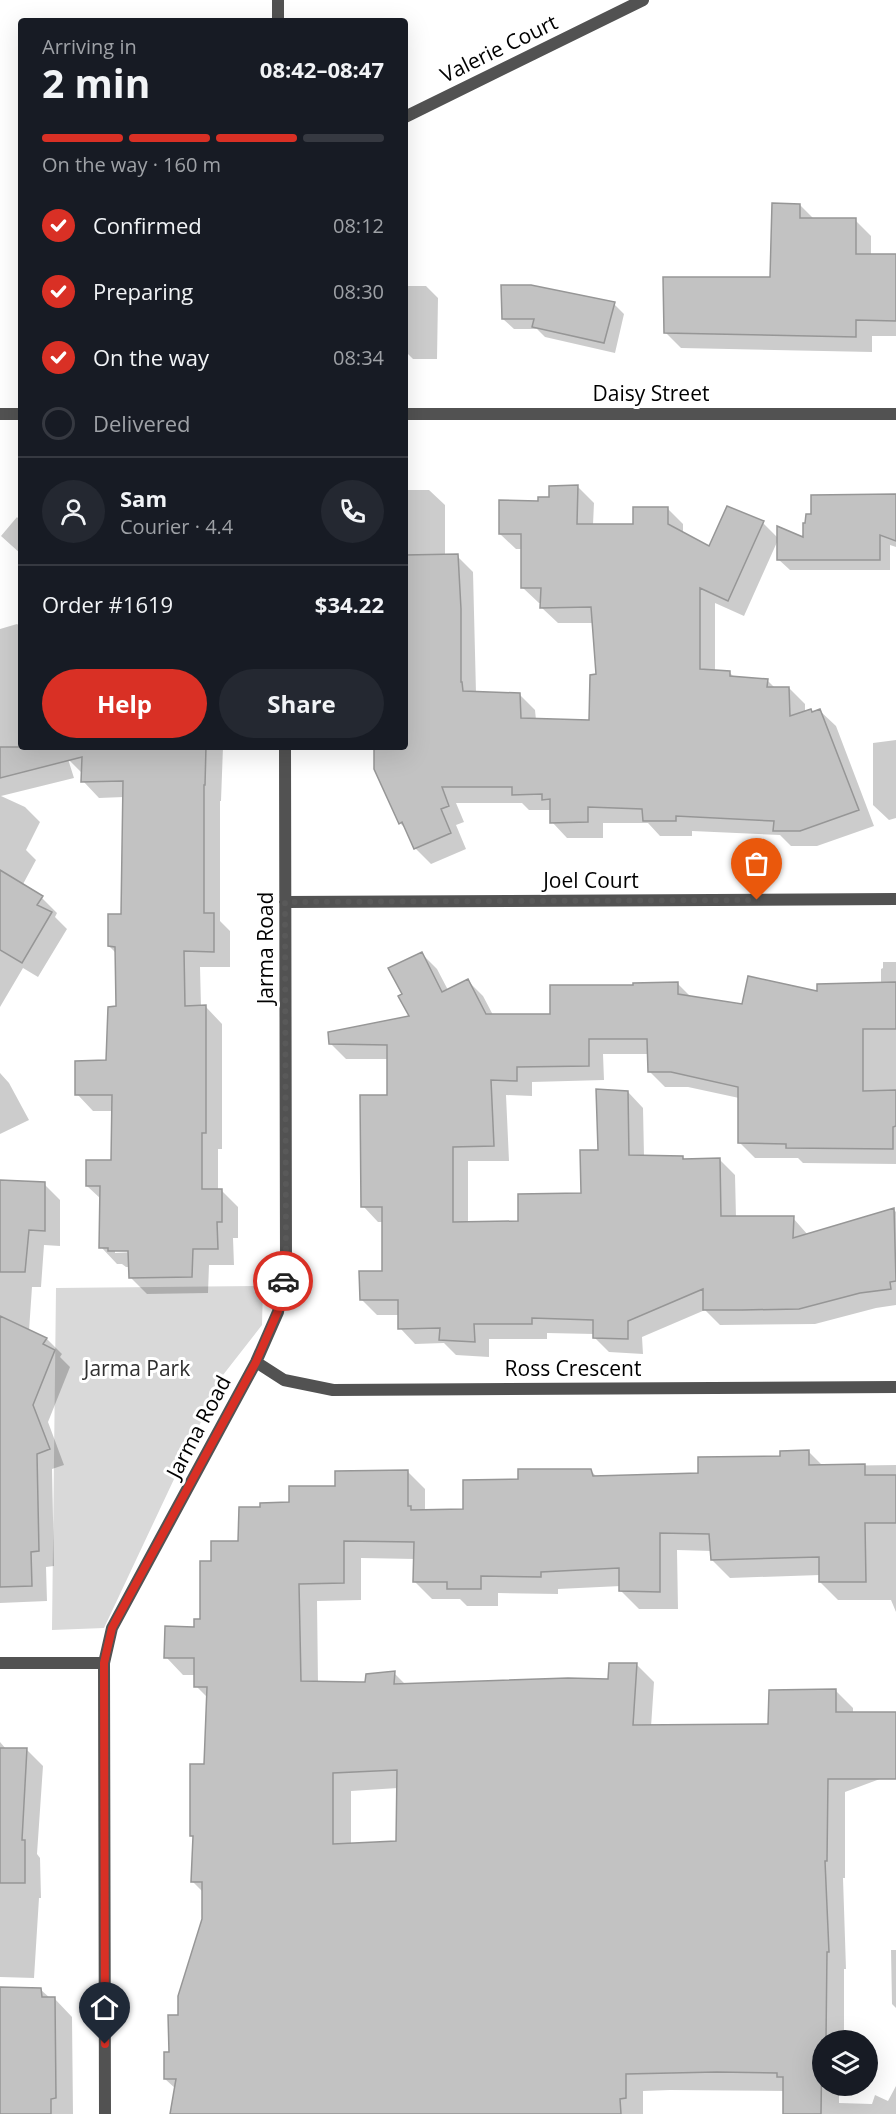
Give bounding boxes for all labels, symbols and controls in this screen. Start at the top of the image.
street label: Valerie Court [435,8,562,89]
text: Arriving in [42,33,137,60]
text: 08:42–08:47 [260,54,384,84]
text: 2 min [42,56,150,109]
text: On the way · 160 m [42,151,221,178]
icon: check [42,209,75,242]
text: Confirmed [93,210,202,240]
text: 08:12 [333,212,384,239]
icon: check [42,275,75,308]
text: Preparing [93,276,193,306]
text: 08:30 [333,278,384,305]
icon: check [42,341,75,374]
text: On the way [93,342,209,372]
text: 08:34 [333,344,384,371]
street label: Daisy Street [593,379,709,407]
text: Delivered [93,408,191,438]
button: person [42,480,105,543]
button: phone [321,480,384,543]
text: Sam [120,483,167,513]
text: Courier · 4.4 [120,513,233,540]
text: Order #1619 [42,589,173,619]
text: $34.22 [315,589,384,619]
button: Help [42,669,207,738]
button: Share [219,669,384,738]
pin [731,838,782,900]
icon: bag [740,847,773,880]
street label: Joel Court [541,866,639,894]
street label: Jarma Road [251,892,279,1006]
courier [253,1251,313,1311]
icon: car [267,1265,300,1298]
park label: Jarma Park [82,1354,190,1382]
street label: Ross Crescent [505,1354,641,1382]
street label: Jarma Road [158,1370,237,1485]
pin [79,1982,130,2044]
icon: home [88,1991,121,2024]
map controls [812,2030,878,2096]
button: layers [812,2030,878,2096]

